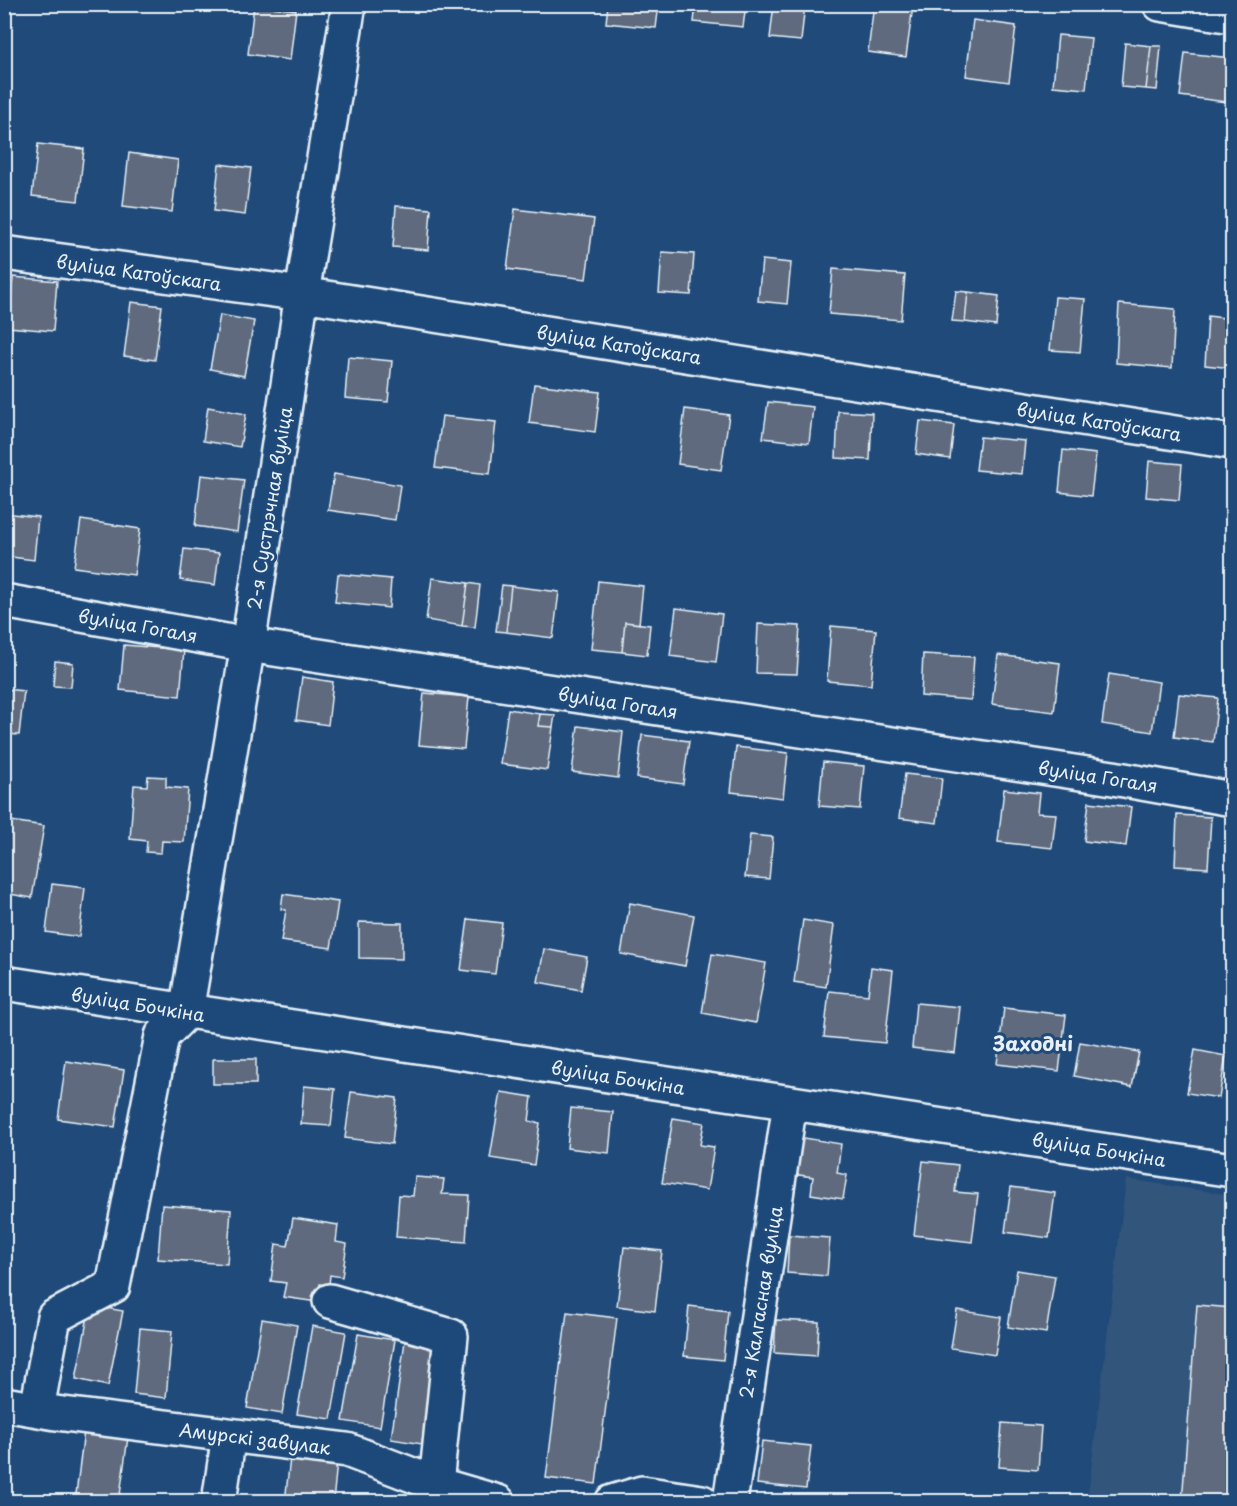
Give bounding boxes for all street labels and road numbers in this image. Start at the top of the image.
street label: вуліца Катоўскага [55,247,224,297]
street label: вуліца Катоўскага [535,318,704,370]
street label: вуліца Катоўскага [1015,395,1184,447]
street label: 2-я Сустрэчная вуліца [240,405,298,611]
street label: вуліца Гогаля [76,601,200,649]
street label: вуліца Гогаля [556,679,680,725]
street label: вуліца Гогаля [1036,753,1160,799]
street label: вуліца Бочкіна [69,980,208,1028]
street label: вуліца Бочкіна [549,1053,688,1101]
street label: вуліца Бочкіна [1030,1125,1169,1173]
street label: 2-я Калгасная вуліца [731,1204,789,1400]
street label: Амурскі завулак [178,1415,333,1461]

